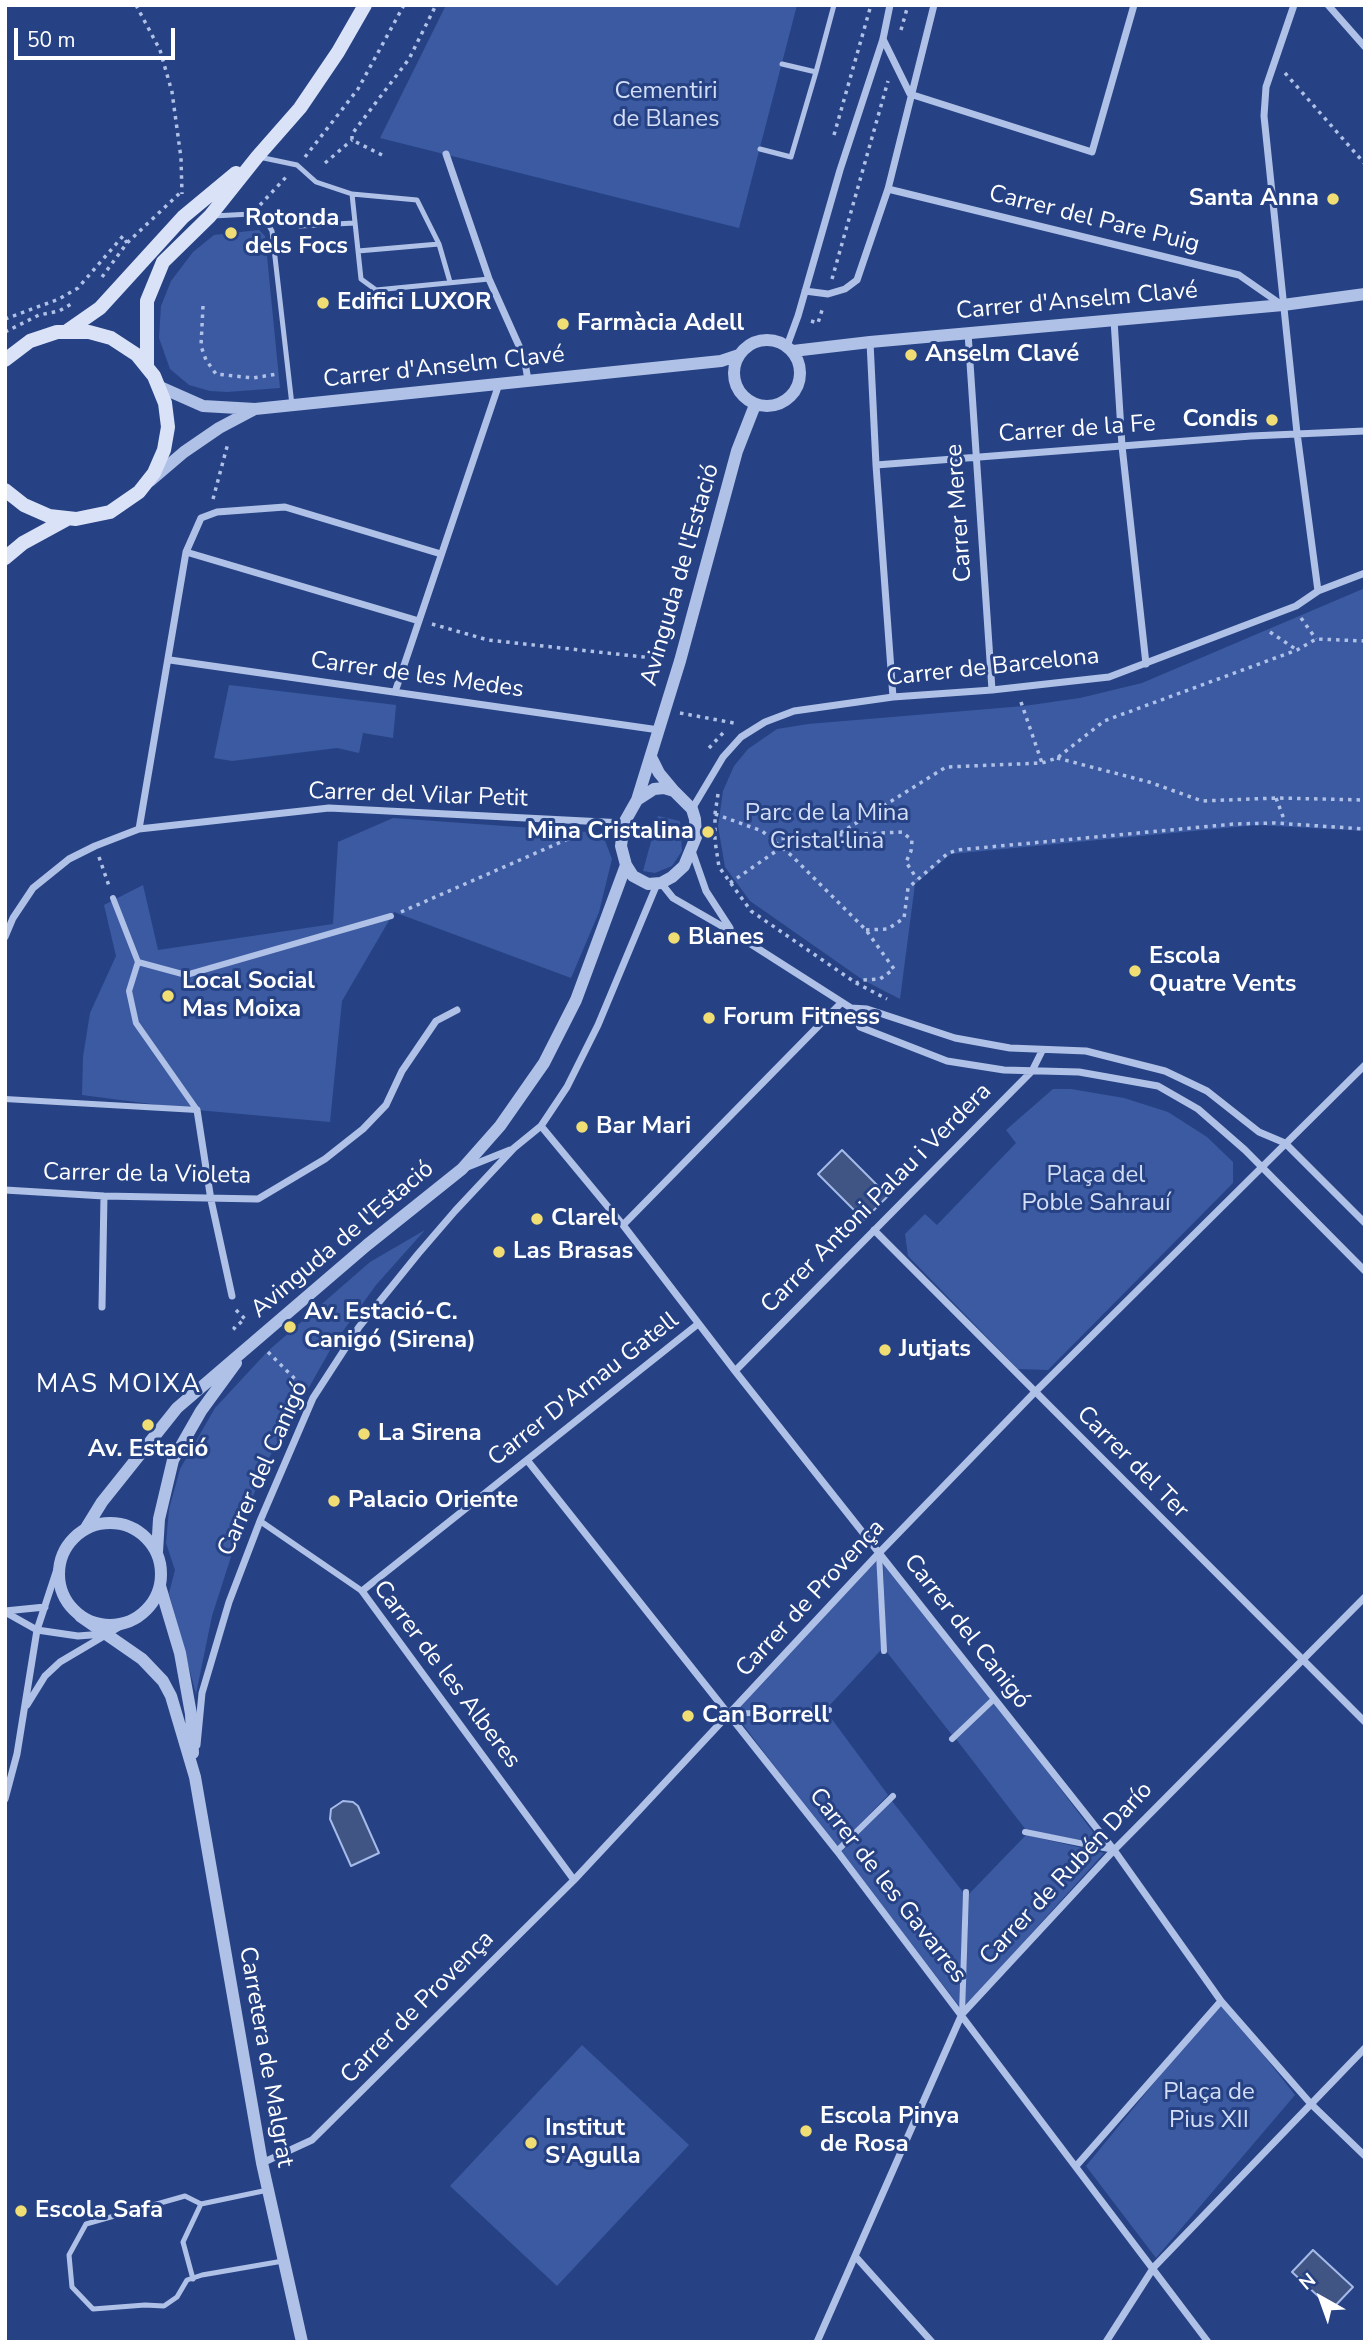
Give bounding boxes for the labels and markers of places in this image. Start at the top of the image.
place label: Santa Anna [1189,185,1319,213]
marker: Santa Anna [1325,191,1341,207]
place label: Rotonda dels Focs [245,205,348,261]
marker: Rotonda dels Focs [223,225,239,241]
place label: Edifici LUXOR [337,289,491,317]
marker: Edifici LUXOR [315,295,331,311]
place label: Farmàcia Adell [577,310,744,338]
marker: Farmàcia Adell [555,316,571,332]
place label: Anselm Clavé [925,341,1079,369]
marker: Anselm Clavé [903,347,919,363]
place label: Condis [1182,406,1258,434]
marker: Condis [1264,412,1280,428]
place label: Mina Cristalina [527,818,694,846]
marker: Mina Cristalina [700,824,716,840]
place label: Blanes [688,924,764,952]
marker: Blanes [666,930,682,946]
place label: Escola Quatre Vents [1149,943,1296,999]
marker: Escola Quatre Vents [1127,963,1143,979]
place label: Local Social Mas Moixa [182,968,315,1024]
marker: Local Social Mas Moixa [160,988,176,1004]
place label: Forum Fitness [723,1004,880,1032]
marker: Forum Fitness [701,1010,717,1026]
place label: Bar Mari [596,1113,691,1141]
marker: Bar Mari [574,1119,590,1135]
place label: Clarel [551,1205,618,1233]
marker: Clarel [529,1211,545,1227]
place label: Las Brasas [513,1238,633,1266]
marker: Las Brasas [491,1244,507,1260]
place label: Av. Estació-C. Canigó (Sirena) [304,1299,476,1355]
marker: Av. Estació-C. Canigó (Sirena) [282,1319,298,1335]
place label: Jutjats [899,1336,971,1364]
marker: Jutjats [877,1342,893,1358]
marker: Av. Estació [140,1417,156,1433]
place label: La Sirena [378,1420,482,1448]
marker: La Sirena [356,1426,372,1442]
place label: Av. Estació [88,1436,208,1464]
place label: Palacio Oriente [348,1487,518,1515]
marker: Palacio Oriente [326,1493,342,1509]
place label: Can Borrell [702,1702,829,1730]
marker: Can Borrell [680,1708,696,1724]
place label: Escola Pinya de Rosa [820,2103,959,2159]
place label: Institut S'Agulla [545,2115,641,2171]
marker: Escola Pinya de Rosa [798,2123,814,2139]
marker: Institut S'Agulla [523,2135,539,2151]
place label: Escola Safa [35,2197,163,2225]
marker: Escola Safa [13,2203,29,2219]

